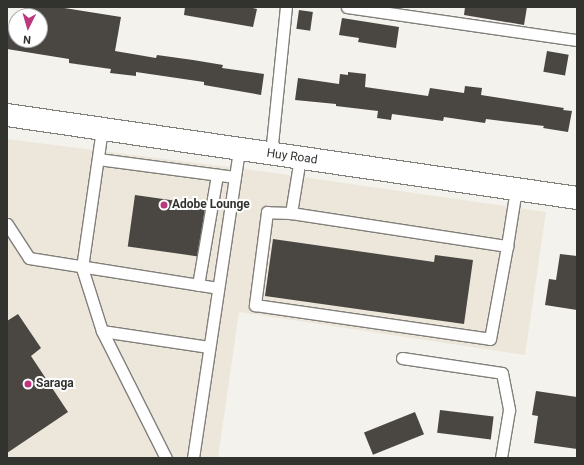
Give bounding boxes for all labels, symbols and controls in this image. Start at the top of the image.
north arrow [8,8,48,48]
text: N [23,33,31,46]
street label: Huy Road [266,146,318,168]
place label: Adobe Lounge [172,198,250,212]
marker: Adobe Lounge [159,200,169,210]
place label: Saraga [36,377,74,391]
marker: Saraga [23,379,33,389]

